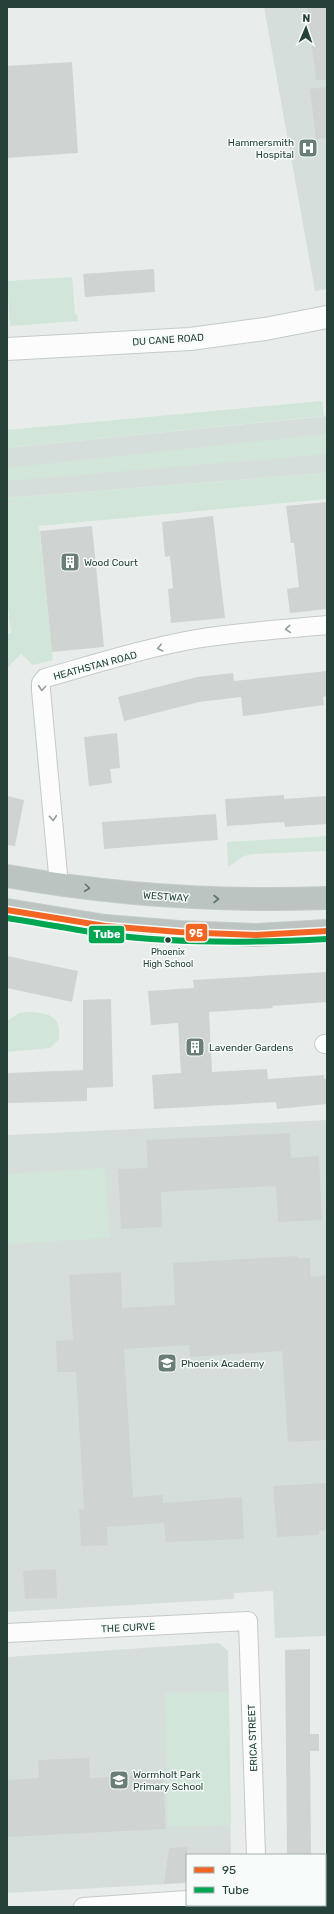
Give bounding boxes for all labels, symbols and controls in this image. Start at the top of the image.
north arrow [286,8,326,48]
text: N [302,12,311,25]
place label: Hammersmith Hospital [228,137,294,161]
hospital icon: Hammersmith Hospital [297,137,319,159]
street label: DU CANE ROAD [132,331,204,348]
building icon: Wood Court [59,551,81,573]
place label: Wood Court [84,557,138,569]
one-way arrow [285,624,291,633]
one-way arrow [157,643,163,651]
street label: HEATHSTAN ROAD [52,649,139,683]
one-way arrow [37,685,46,692]
one-way arrow [48,815,57,821]
one-way arrow [84,883,90,892]
street label: WESTWAY [142,889,190,905]
one-way arrow [213,895,219,903]
line badge: 95 [185,923,208,942]
line badge: Tube [88,925,125,944]
text: 95 [189,927,203,940]
text: Tube [94,928,121,941]
marker: Phoenix High School [163,935,173,945]
place label: Phoenix High School [143,947,193,969]
building icon: Lavender Gardens [184,1036,206,1058]
place label: Lavender Gardens [209,1042,293,1054]
school or university icon: Phoenix Academy [156,1352,178,1374]
place label: Phoenix Academy [181,1358,265,1370]
street label: THE CURVE [101,1621,155,1635]
street label: ERICA STREET [246,1704,260,1772]
school or university icon: Wormholt Park Primary School [108,1769,130,1791]
place label: Wormholt Park Primary School [133,1769,203,1793]
legend [186,1854,326,1906]
text: 95 [222,1863,236,1877]
text: Tube [222,1883,249,1897]

